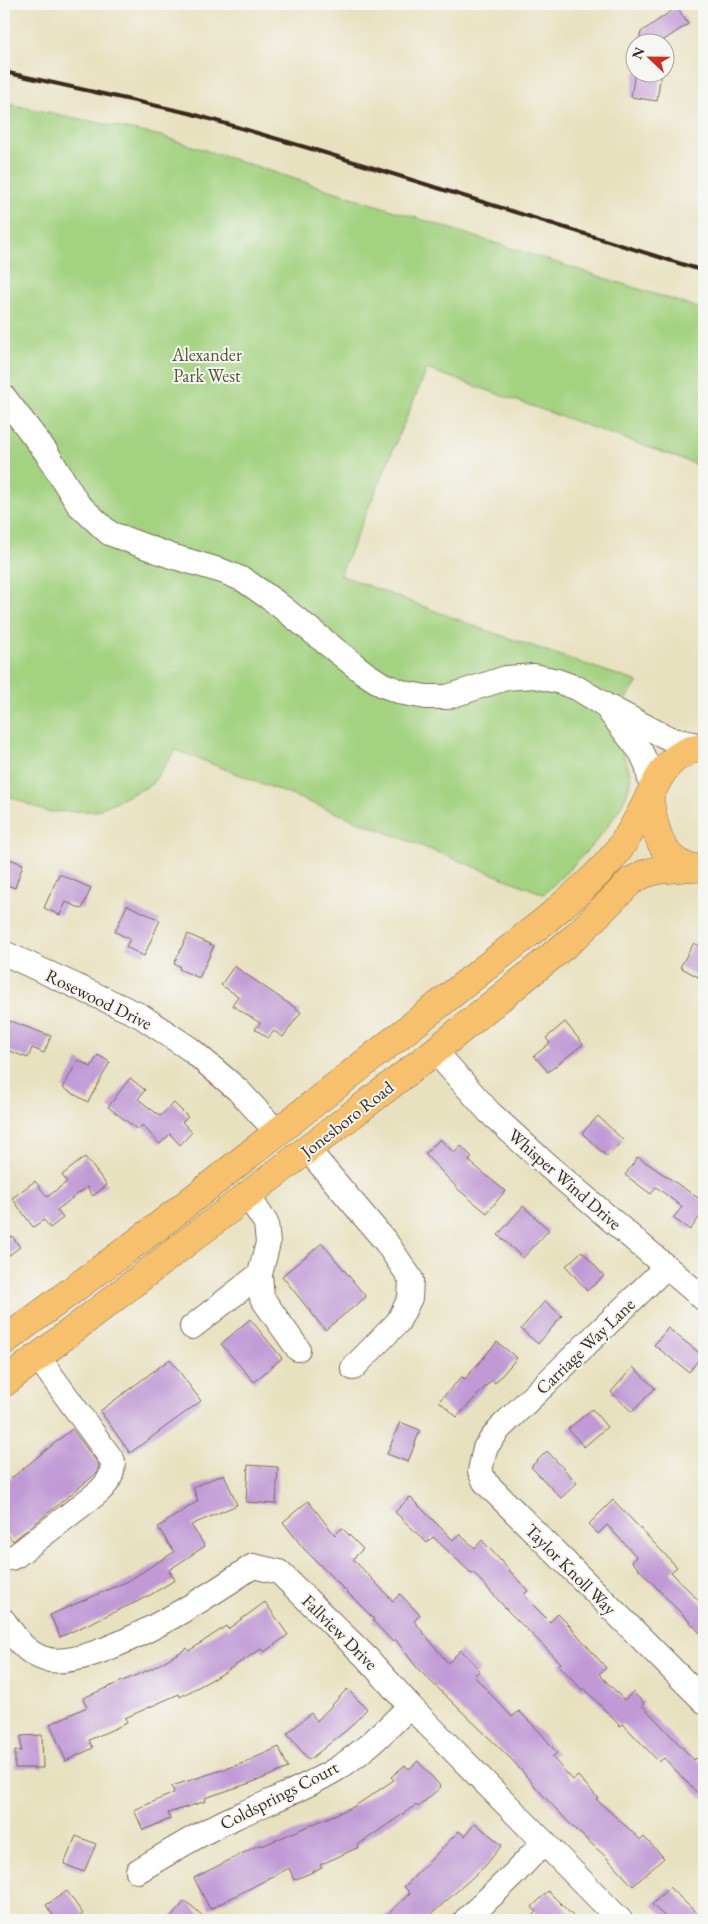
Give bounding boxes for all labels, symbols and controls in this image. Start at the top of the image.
north arrow [626,32,676,82]
text: N [627,44,649,62]
park label: Alexander Park West [171,343,242,387]
street label: Rosewood Drive [42,963,156,1035]
street label: Jonesboro Road [294,1075,399,1164]
street label: Whisper Wind Drive [503,1123,627,1235]
street label: Carriage Way Lane [530,1293,640,1399]
street label: Taylor Knoll Way [520,1518,622,1620]
street label: Fallview Drive [297,1589,383,1675]
street label: Coldsprings Court [216,1755,342,1835]

